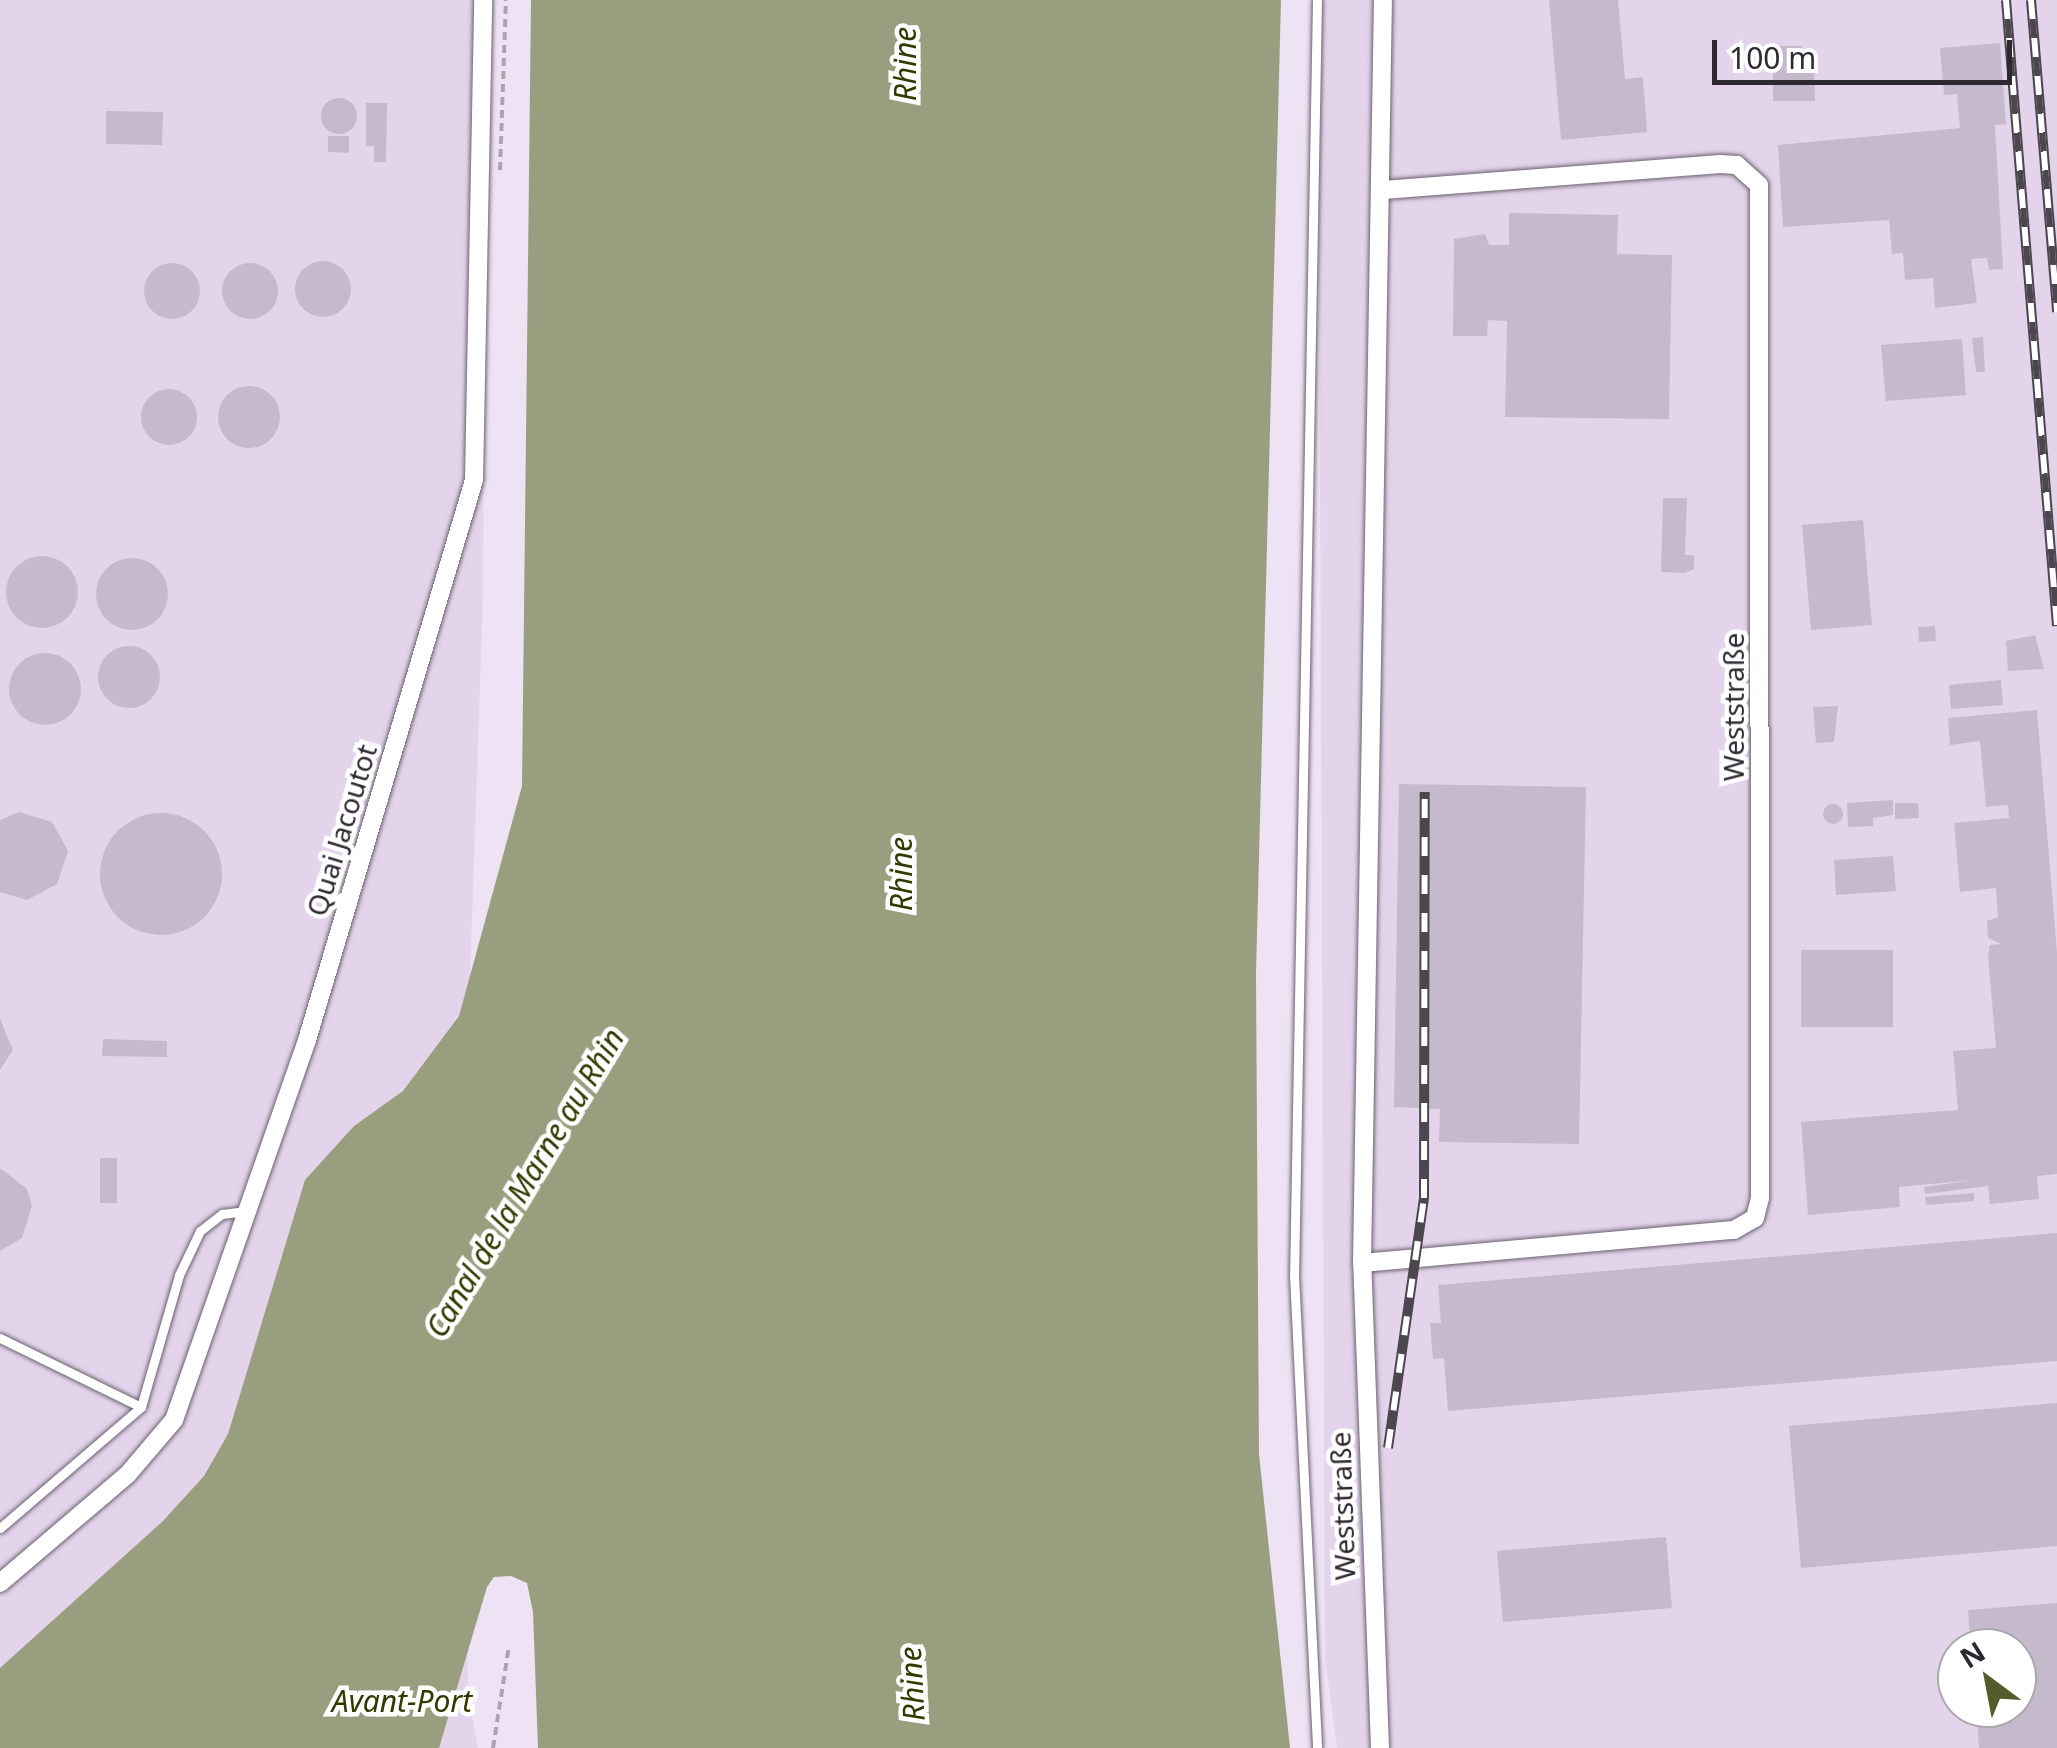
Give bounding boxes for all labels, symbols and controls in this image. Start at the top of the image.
scale bar [1717,20,2017,82]
water label: Rhine [887,27,923,101]
text: 100 m [1729,37,1816,78]
street label: Weststraße [1716,633,1750,781]
street label: Quai Jacoutot [299,740,383,920]
water label: Rhine [883,837,919,911]
water label: Canal de la Marne au Rhin [419,1022,631,1344]
street label: Weststraße [1323,1431,1361,1581]
north arrow [1937,1628,2037,1728]
text: N [1952,1632,1992,1676]
water label: Rhine [892,1646,932,1722]
water label: Avant-Port [332,1683,472,1719]

